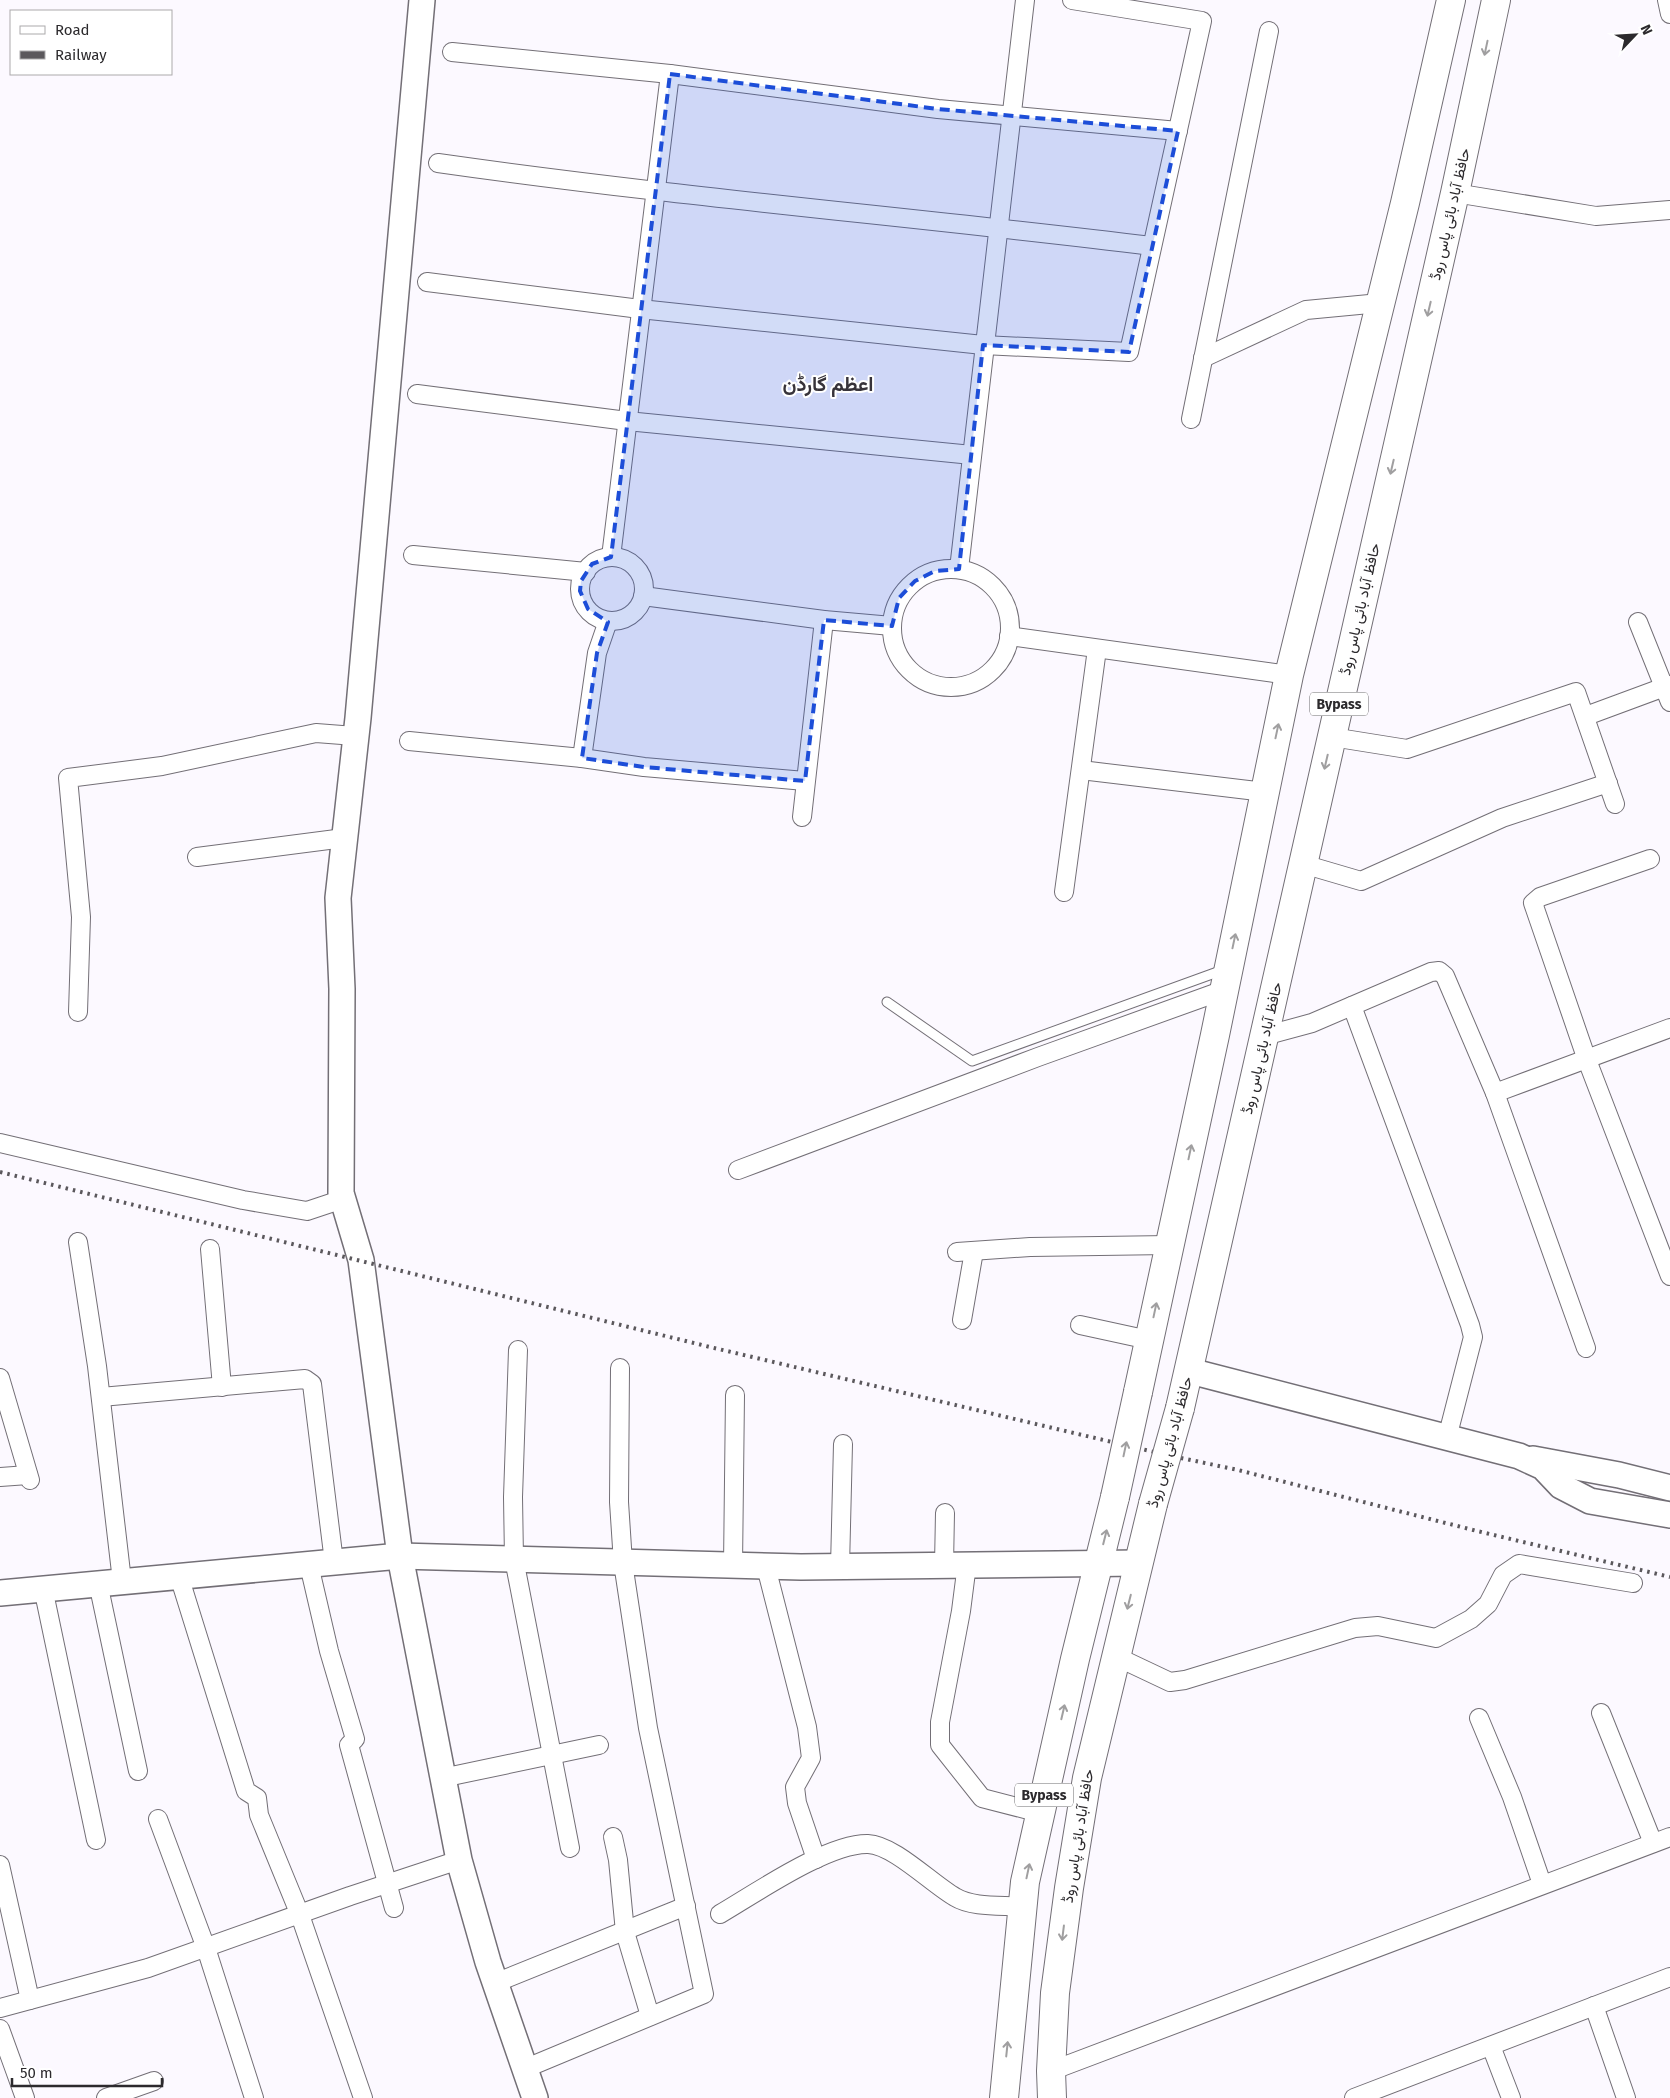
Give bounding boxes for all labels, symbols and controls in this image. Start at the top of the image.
legend [10,10,172,75]
north arrow [1610,10,1660,60]
text: Road [55,21,90,39]
text: N [1637,22,1656,38]
one-way arrow [1481,39,1490,55]
text: Railway [55,46,107,64]
street label: حافظ آباد بائی پاس روڈ [1426,146,1475,282]
one-way arrow [1424,301,1433,317]
district label: اعظم گارڈن [782,372,874,397]
one-way arrow [1387,459,1396,475]
street label: حافظ آباد بائی پاس روڈ [1336,541,1385,677]
road number: Bypass [1310,692,1368,716]
one-way arrow [1273,723,1283,739]
one-way arrow [1321,754,1330,770]
one-way arrow [1230,934,1239,950]
street label: حافظ آباد بائی پاس روڈ [1238,980,1287,1116]
one-way arrow [1185,1144,1195,1160]
one-way arrow [1151,1303,1161,1319]
street label: حافظ آباد بائی پاس روڈ [1144,1374,1197,1510]
one-way arrow [1121,1441,1131,1457]
one-way arrow [1101,1530,1110,1546]
one-way arrow [1124,1593,1133,1609]
one-way arrow [1059,1704,1068,1720]
street label: حافظ آباد بائی پاس روڈ [1059,1768,1098,1904]
road number: Bypass [1015,1784,1073,1806]
one-way arrow [1024,1863,1033,1879]
one-way arrow [1058,1924,1068,1940]
one-way arrow [1002,2042,1012,2058]
scale bar [12,2056,162,2088]
text: 50 m [20,2064,53,2082]

